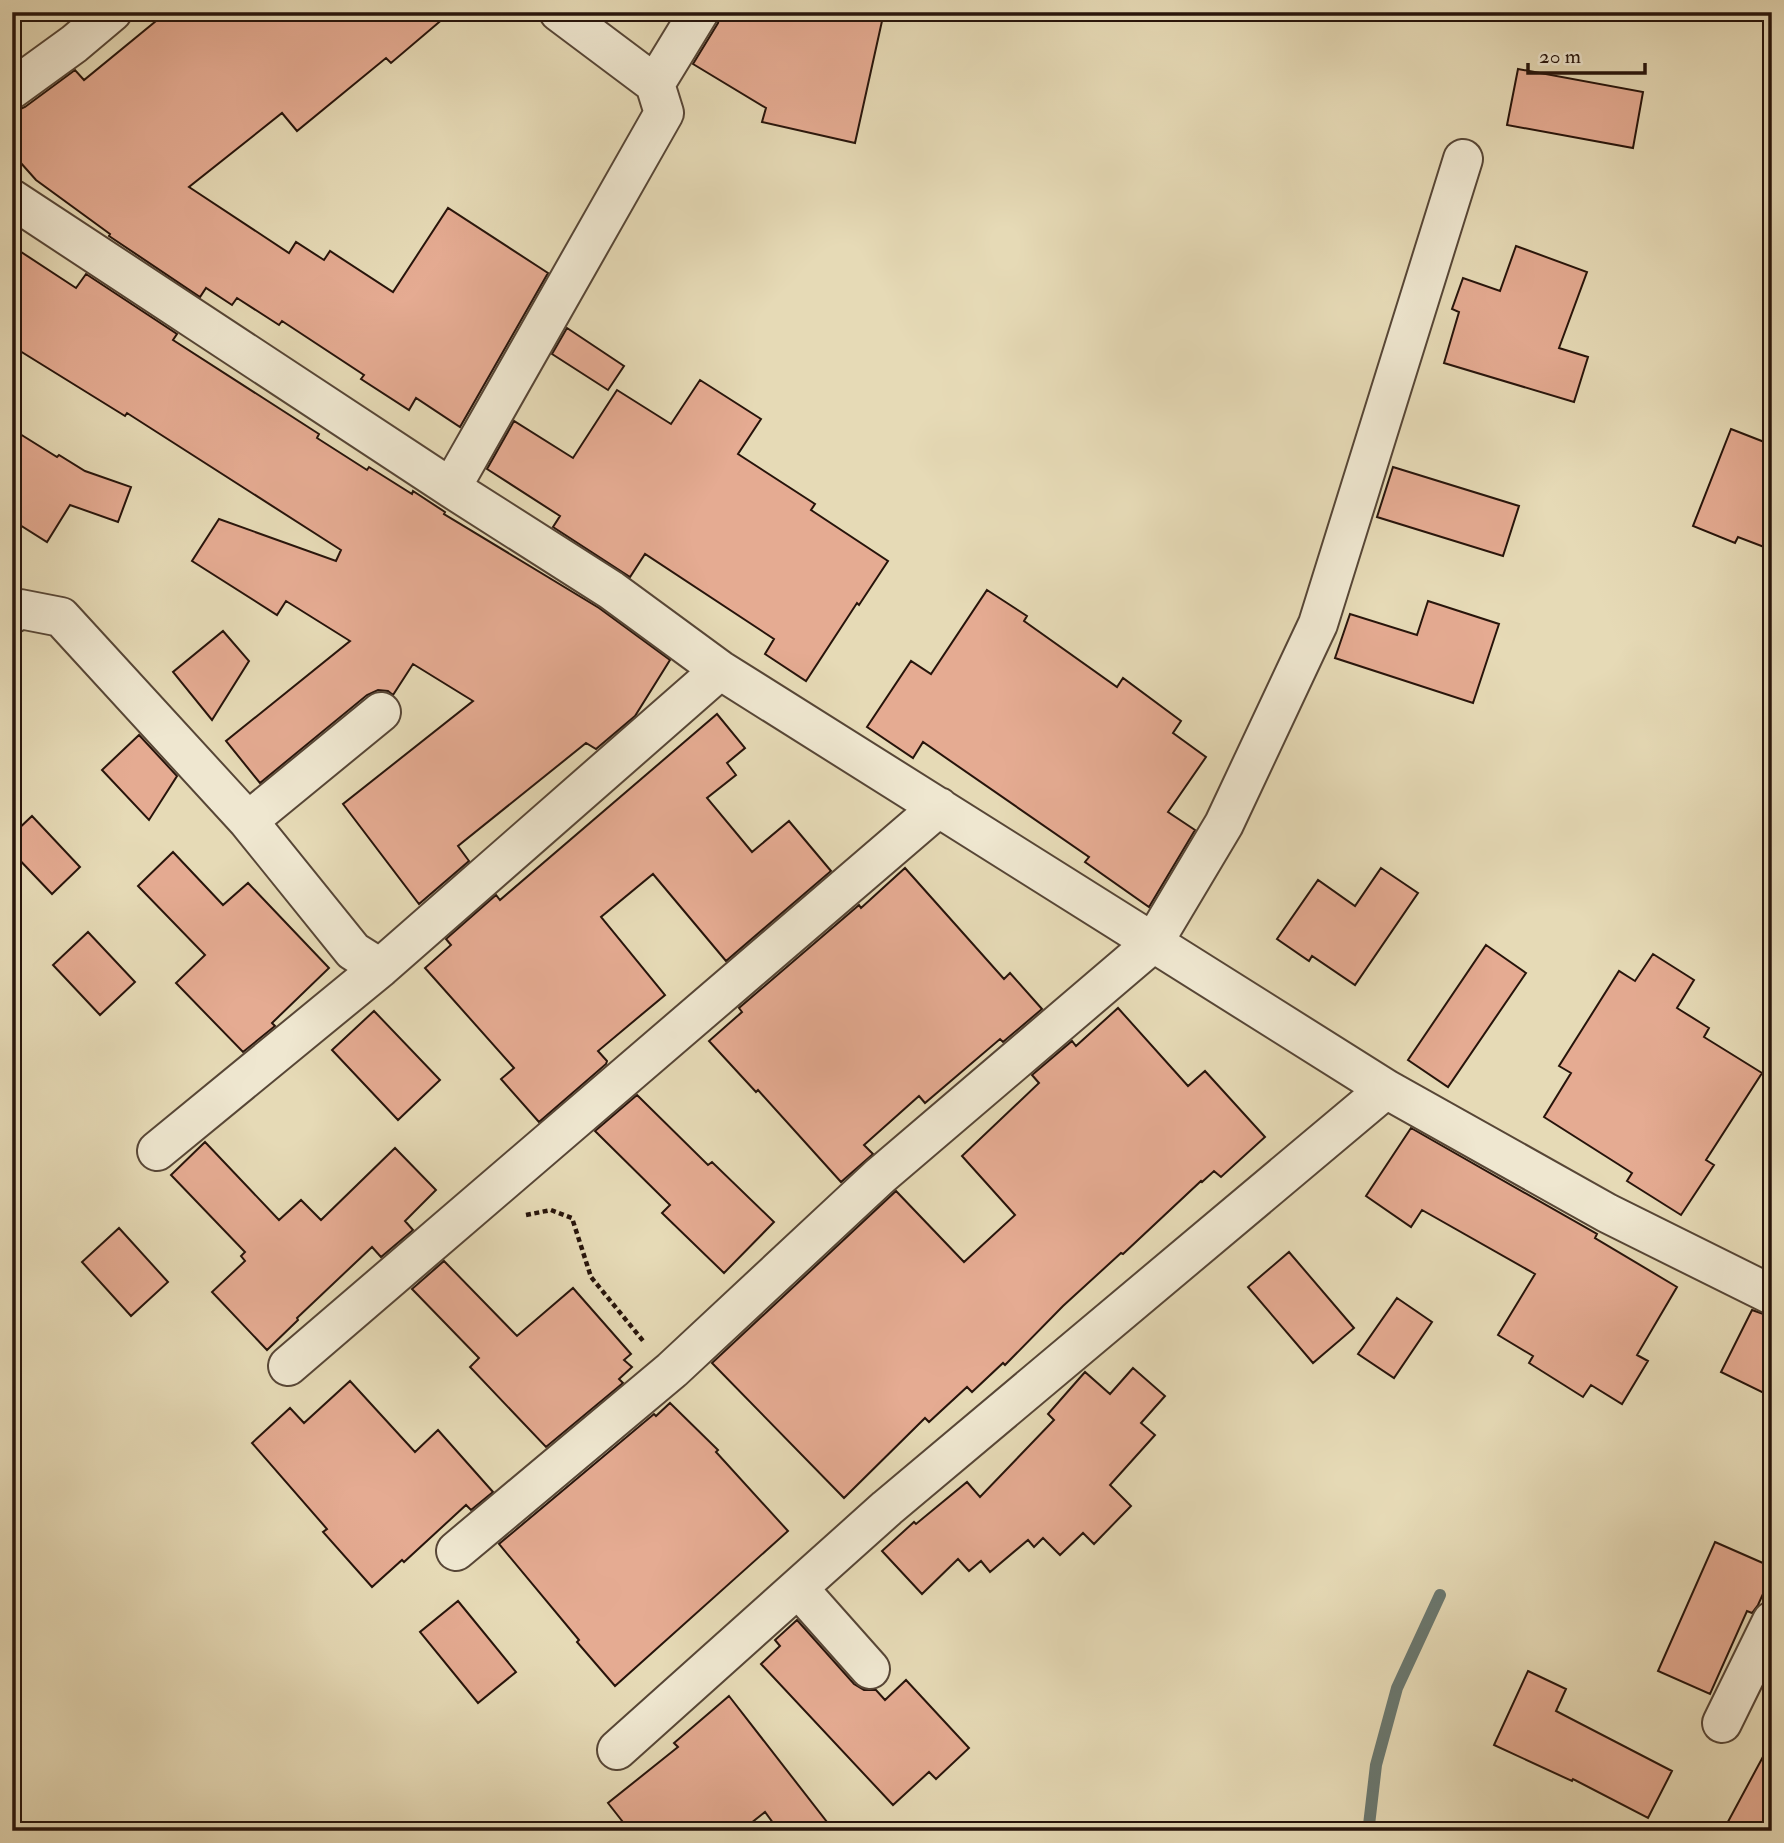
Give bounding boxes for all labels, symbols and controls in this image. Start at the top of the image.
scale bar [1528,32,1646,76]
text: 20 m [1539,43,1581,70]

